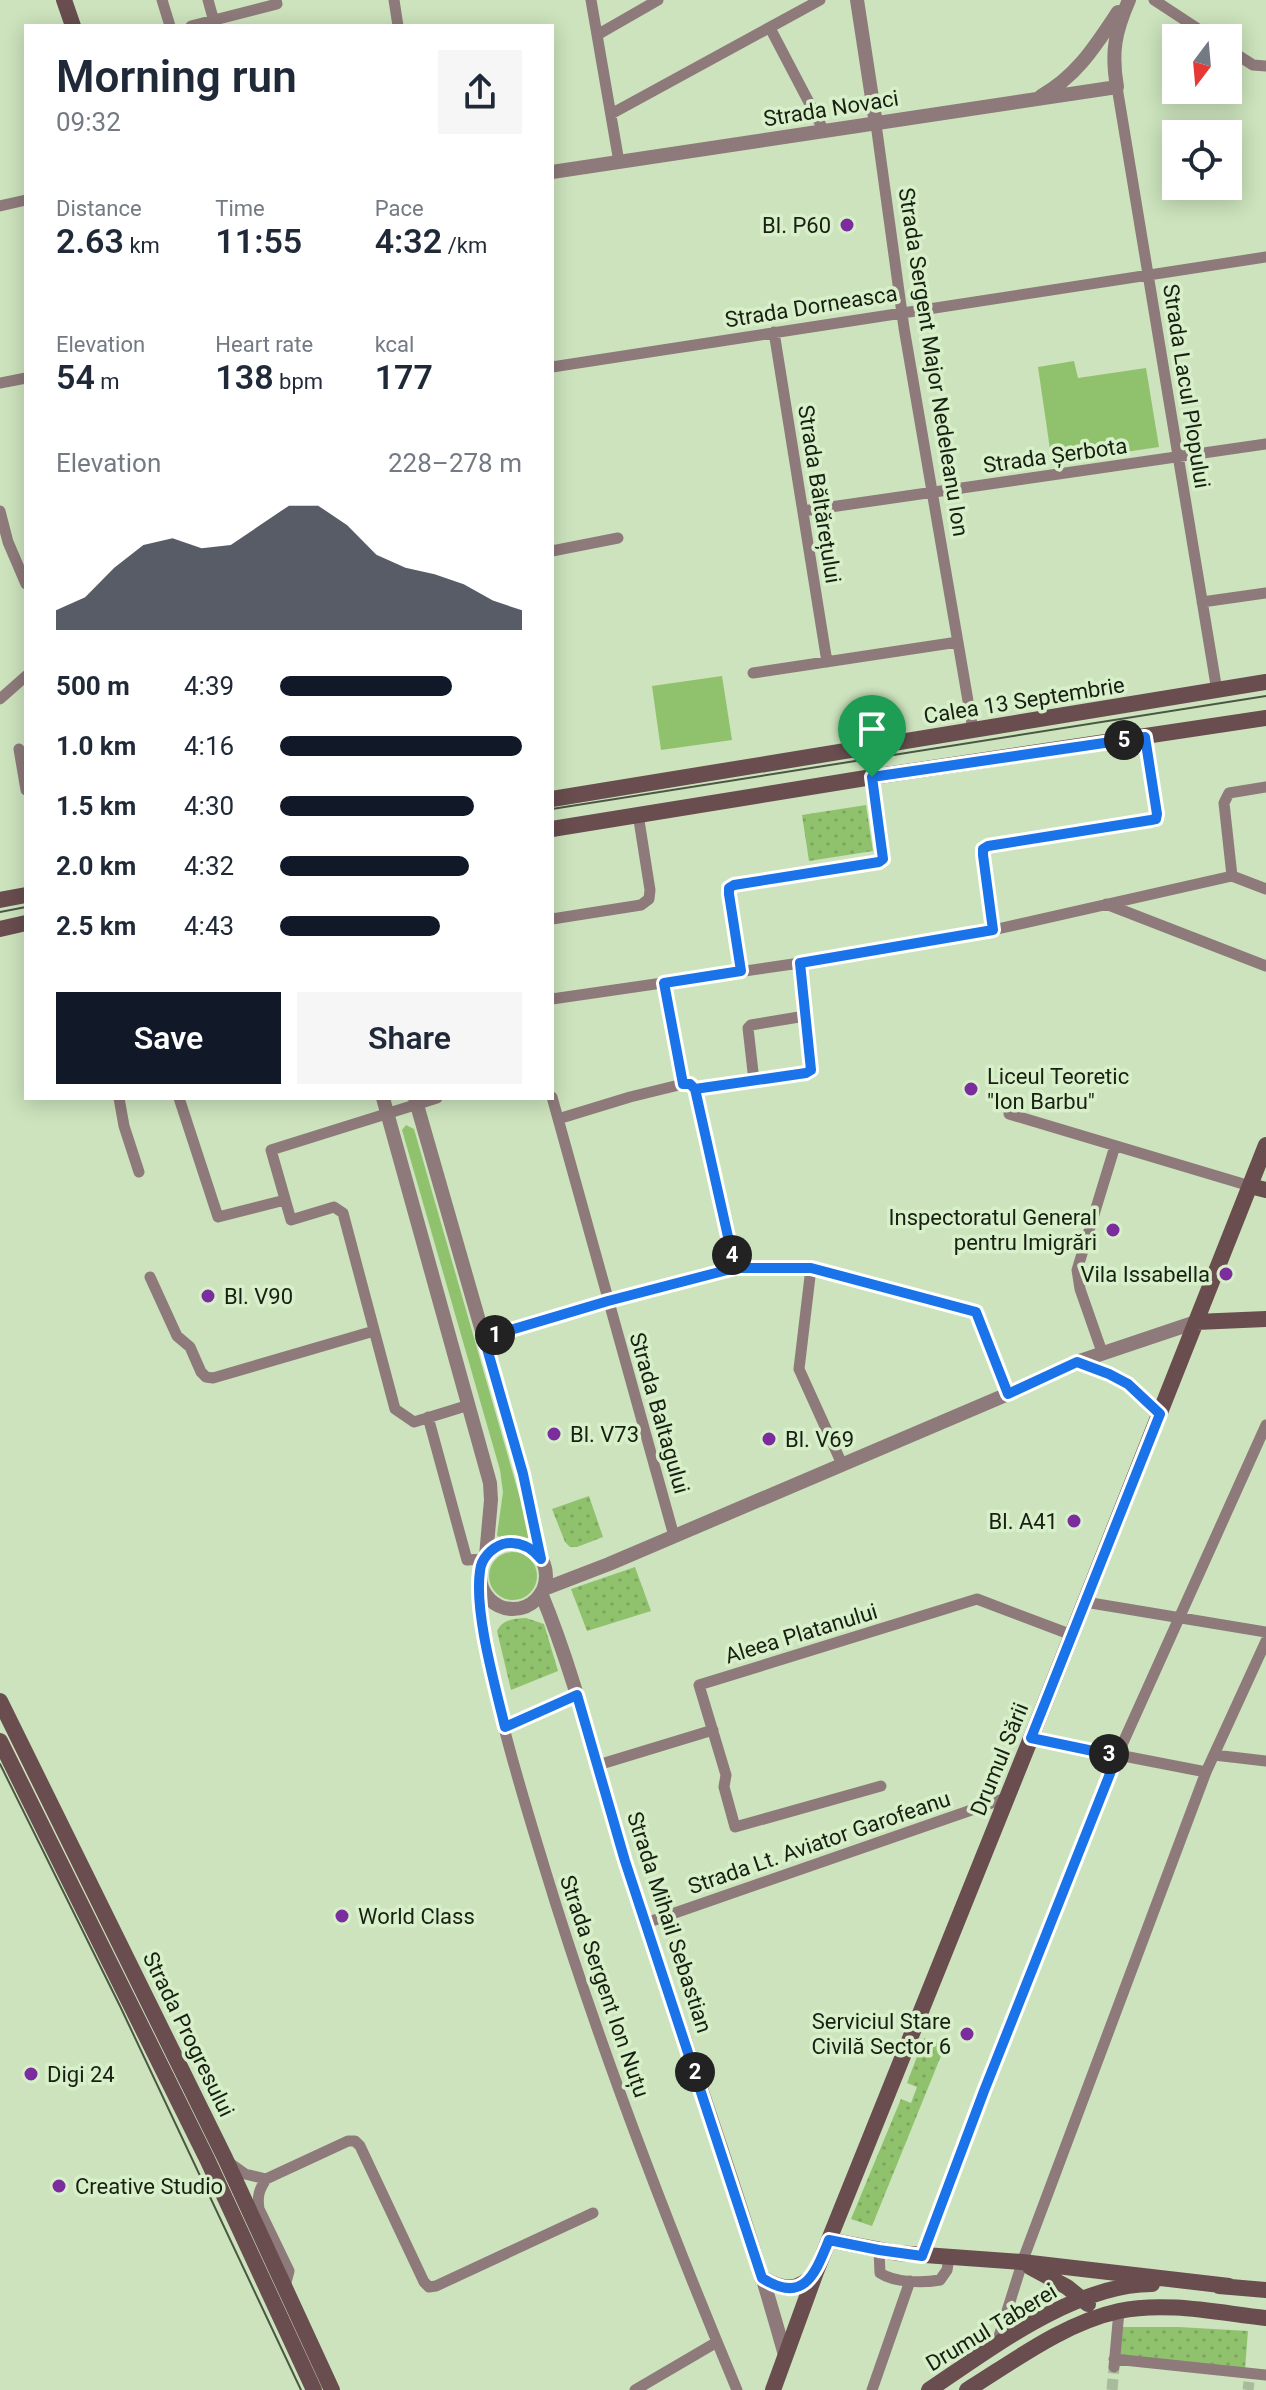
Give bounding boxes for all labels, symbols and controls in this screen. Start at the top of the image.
north arrow [1162,24,1242,104]
map controls [1162,24,1242,200]
button: share [438,50,522,134]
text: Morning run [56,51,297,103]
street label: Strada Novaci [762,85,900,132]
text: 09:32 [56,107,121,137]
button: locate [1162,120,1242,200]
street label: Strada Sergent Major Nedeleanu Ion [894,186,973,538]
text: Distance [56,196,142,221]
text: Time [215,196,265,221]
text: Pace [375,196,424,221]
place label: Bl. P60 [762,213,831,238]
marker: Bl. P60 [838,216,856,234]
text: 2.63 [56,221,124,261]
text: 11:55 [215,221,302,261]
text: 4:32 [375,221,442,261]
text: km [124,233,160,258]
text: /km [442,233,487,258]
street label: Strada Dorneasca [723,281,899,332]
street label: Strada Lacul Plopului [1158,282,1215,490]
text: Elevation [56,332,145,357]
text: Heart rate [215,332,313,357]
text: kcal [375,332,414,357]
text: 54 [56,357,95,397]
text: 138 [215,357,274,397]
text: 177 [375,357,433,397]
text: m [95,369,120,394]
text: bpm [274,369,323,394]
street label: Strada Băltărețului [792,403,846,585]
street label: Strada Șerbota [981,433,1129,479]
text: Elevation [56,448,161,478]
text: 228–278 m [388,448,522,478]
text: 500 m [56,671,130,701]
text: 4:39 [184,671,234,701]
street label: Calea 13 Septembrie [922,672,1126,729]
pin [838,695,906,777]
icon: arrive [850,707,894,751]
pin: 5 [1104,720,1144,760]
text: 5 [1118,727,1130,752]
text: 1.0 km [56,731,136,761]
text: 4:16 [184,731,234,761]
text: 1.5 km [56,791,136,821]
text: 4:30 [184,791,234,821]
text: 2.0 km [56,851,136,881]
text: 4:32 [184,851,234,881]
text: 2.5 km [56,911,136,941]
text: 4:43 [184,911,234,941]
button: Save [56,992,281,1084]
button: Share [297,992,522,1084]
place label: Liceul Teoretic "Ion Barbu" [987,1064,1129,1114]
marker: Liceul Teoretic "Ion Barbu" [962,1080,980,1098]
place label: Inspectoratul General pentru Imigrări [889,1205,1097,1255]
marker: Inspectoratul General pentru Imigrări [1104,1221,1122,1239]
pin: 4 [712,1235,752,1275]
text: 4 [726,1242,738,1267]
place label: Vila Issabella [1081,1262,1210,1287]
marker: Vila Issabella [1217,1265,1235,1283]
place label: Bl. V90 [224,1284,293,1309]
marker: Bl. V90 [199,1287,217,1305]
pin: 1 [475,1315,515,1355]
text: 1 [489,1322,501,1347]
street label: Strada Baltagului [625,1330,694,1497]
place label: Bl. V73 [570,1422,639,1447]
marker: Bl. V73 [545,1425,563,1443]
place label: Bl. V69 [785,1427,854,1452]
marker: Bl. V69 [760,1430,778,1448]
place label: Bl. A41 [989,1509,1058,1534]
marker: Bl. A41 [1065,1512,1083,1530]
street label: Aleea Platanului [722,1598,880,1669]
street label: Drumul Sării [966,1699,1033,1819]
pin: 3 [1089,1734,1129,1774]
text: 3 [1103,1741,1115,1766]
street label: Strada Lt. Aviator Garofeanu [685,1786,954,1899]
street label: Strada Mihail Sebastian [622,1808,717,2036]
street label: Strada Sergent Ion Nuțu [554,1872,654,2101]
place label: World Class [358,1904,475,1929]
marker: World Class [333,1907,351,1925]
street label: Strada Progresului [138,1948,239,2121]
place label: Serviciul Stare Civilă Sector 6 [812,2009,951,2059]
marker: Serviciul Stare Civilă Sector 6 [958,2025,976,2043]
pin: 2 [675,2052,715,2092]
text: 2 [689,2059,701,2084]
place label: Digi 24 [47,2062,115,2087]
marker: Digi 24 [22,2065,40,2083]
place label: Creative Studio [75,2174,223,2199]
marker: Creative Studio [50,2177,68,2195]
street label: Drumul Taberei [921,2279,1061,2376]

